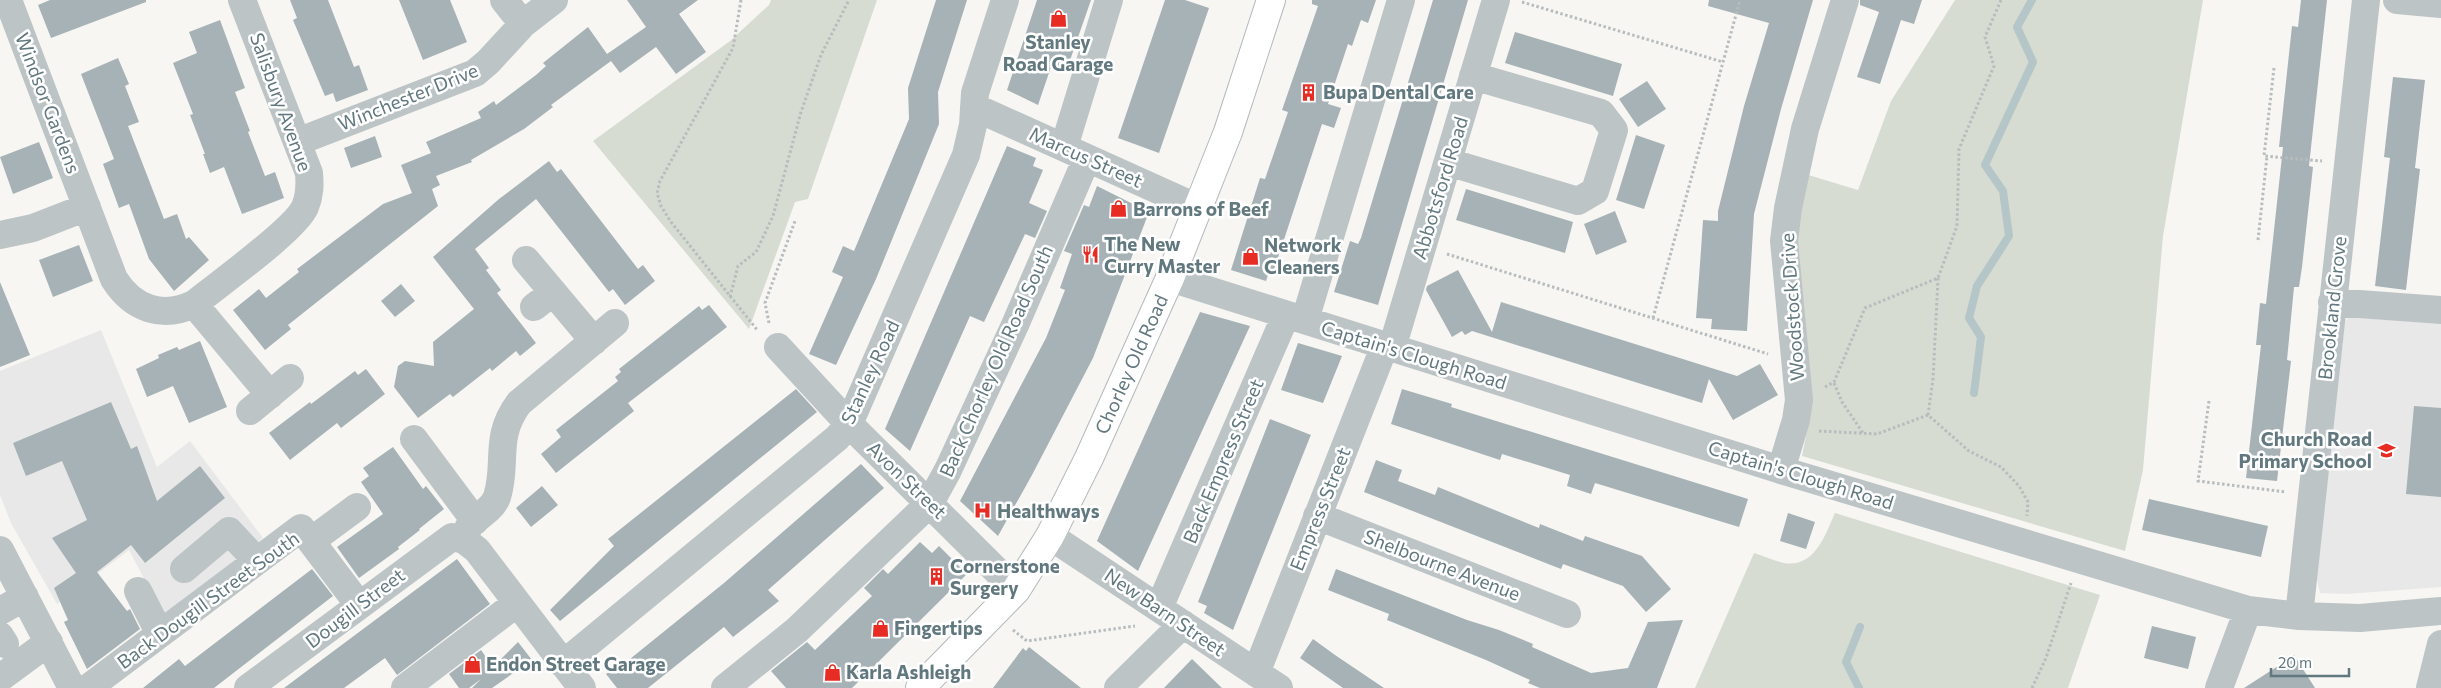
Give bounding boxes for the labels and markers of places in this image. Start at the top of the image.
shop icon: Stanley Road Garage [1048,9,1068,29]
place label: Stanley Road Garage [1003,30,1113,75]
place label: Bupa Dental Care [1323,80,1474,103]
building icon: Bupa Dental Care [1299,82,1319,102]
place label: Barrons of Beef [1133,197,1269,220]
shop icon: Barrons of Beef [1109,199,1129,219]
place label: The New Curry Master [1104,232,1220,277]
place label: Network Cleaners [1264,233,1342,278]
restaurant icon: The New Curry Master [1080,245,1100,265]
shop icon: Network Cleaners [1240,246,1260,266]
place label: Church Road Primary School [2239,427,2372,472]
school or university icon: Church Road Primary School [2376,440,2396,460]
place label: Healthways [997,499,1100,522]
hospital icon: Healthways [973,501,993,521]
place label: Cornerstone Surgery [950,554,1060,599]
building icon: Cornerstone Surgery [926,567,946,587]
place label: Fingertips [894,616,983,639]
shop icon: Fingertips [870,618,890,638]
place label: Endon Street Garage [486,652,666,675]
shop icon: Endon Street Garage [462,654,482,674]
place label: Karla Ashleigh [846,660,971,683]
shop icon: Karla Ashleigh [822,662,842,682]

